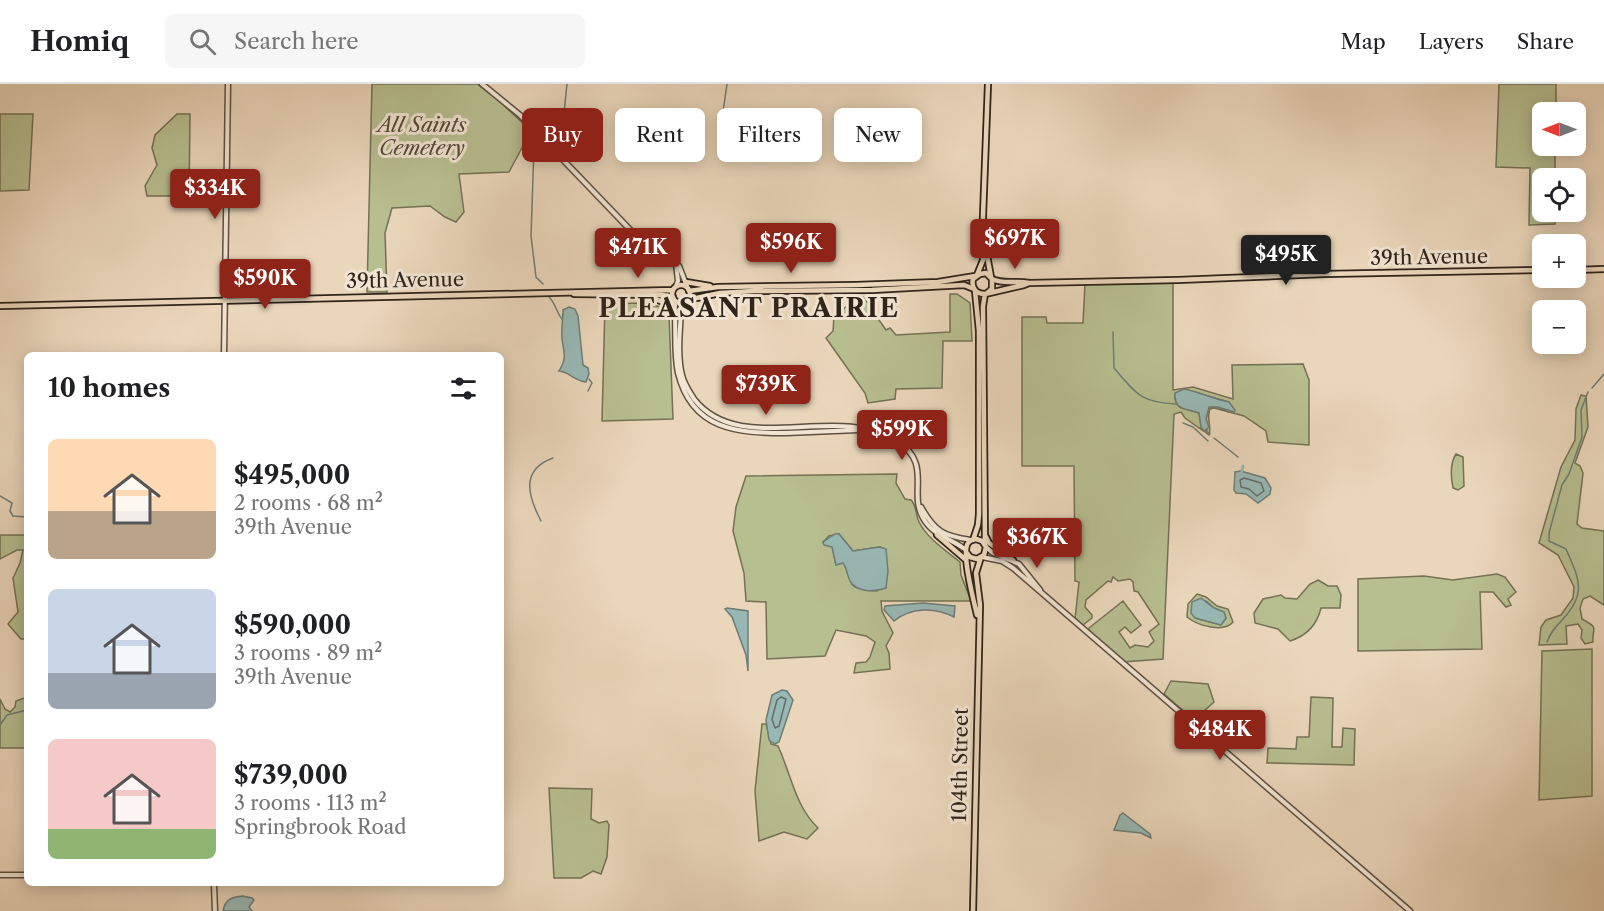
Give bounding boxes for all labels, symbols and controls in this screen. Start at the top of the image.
search box [165,14,585,68]
text: Homiq [30,24,129,58]
icon: search [186,25,219,58]
text: Search here [234,28,359,55]
text: Map [1341,29,1386,54]
text: Layers [1419,29,1484,54]
text: Share [1517,29,1574,54]
north arrow [1532,102,1586,156]
map controls [1532,102,1586,354]
chip: Buy [522,108,603,162]
chip: Rent [615,108,705,162]
chip: Filters [717,108,822,162]
chip: New [834,108,922,162]
park label: All Saints Cemetery [374,113,467,160]
button: locate [1532,168,1586,222]
pin: $334K [173,169,257,220]
text: $334K [184,176,246,200]
pin: $697K [973,219,1057,270]
pin: $596K [749,223,833,274]
text: $697K [984,226,1046,250]
pin: $471K [596,228,680,279]
text: $596K [760,230,822,254]
button: + [1532,234,1586,288]
text: $471K [609,235,667,259]
pin: $495K [1244,235,1328,286]
text: $495K [1255,242,1317,266]
street label: 39th Avenue [1370,244,1488,270]
pin: $590K [223,259,307,310]
text: $590K [234,266,296,290]
street label: 39th Avenue [346,267,464,293]
district label: PLEASANT PRAIRIE [598,292,900,324]
button: − [1532,300,1586,354]
pin: $739K [724,365,808,416]
text: 10 homes [48,372,170,404]
icon: filters [447,372,480,405]
text: $739K [736,372,796,396]
pin: $599K [860,410,944,461]
text: $599K [871,417,933,441]
text: $495,000 [234,459,350,491]
icon: home [96,463,168,535]
text: 2 rooms · 68 m² [234,491,383,515]
text: 39th Avenue [234,515,352,539]
pin: $367K [995,518,1079,569]
text: $367K [1007,525,1067,549]
text: $590,000 [234,609,351,641]
icon: home [96,613,168,685]
text: 3 rooms · 89 m² [234,641,382,665]
text: 39th Avenue [234,665,352,689]
street label: 104th Street [947,708,973,822]
pin: $484K [1178,710,1262,761]
text: $484K [1188,717,1252,741]
text: $739,000 [234,759,348,791]
icon: home [96,763,168,835]
text: 3 rooms · 113 m² [234,791,387,815]
text: Springbrook Road [234,815,407,839]

